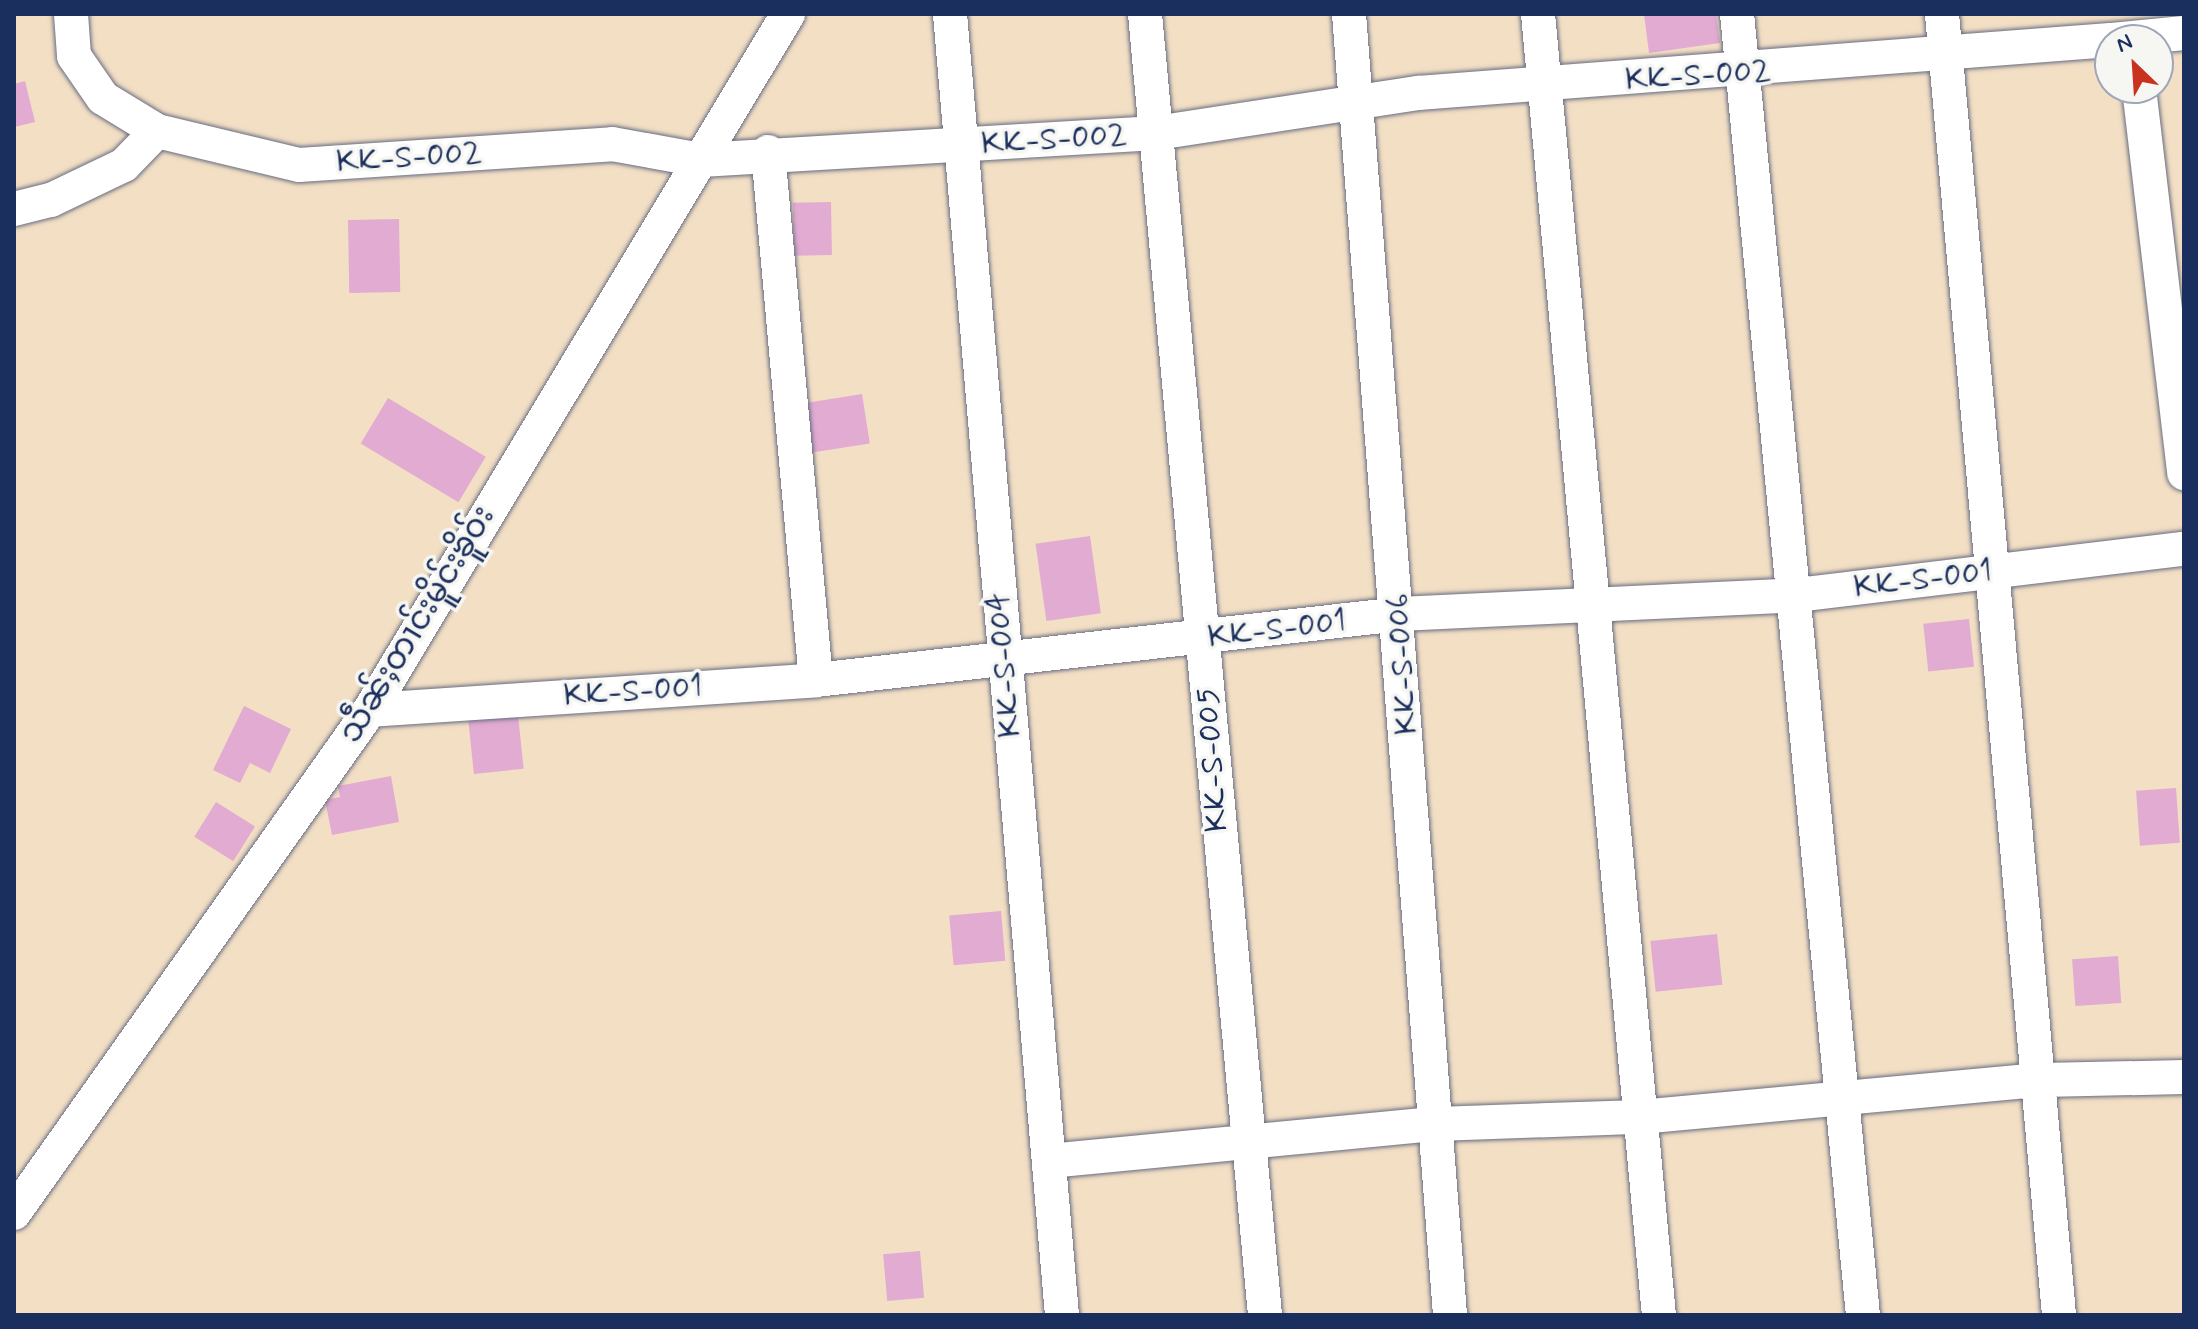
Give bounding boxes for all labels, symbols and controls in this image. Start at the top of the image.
north arrow [2094,24,2174,104]
text: N [2112,28,2137,60]
street label: KK-S-002 [1624,52,1772,100]
street label: KK-S-002 [980,116,1128,164]
street label: KK-S-002 [335,134,483,182]
street label: သဵၼ်ႈတၢင်းမိူင်းၶိူဝ်း [332,500,504,750]
street label: KK-S-001 [1852,552,1994,608]
street label: KK-S-004 [980,591,1030,739]
street label: KK-S-006 [1379,592,1427,736]
street label: KK-S-001 [1206,602,1348,658]
street label: KK-S-001 [562,668,704,716]
street label: KK-S-005 [1189,687,1237,833]

